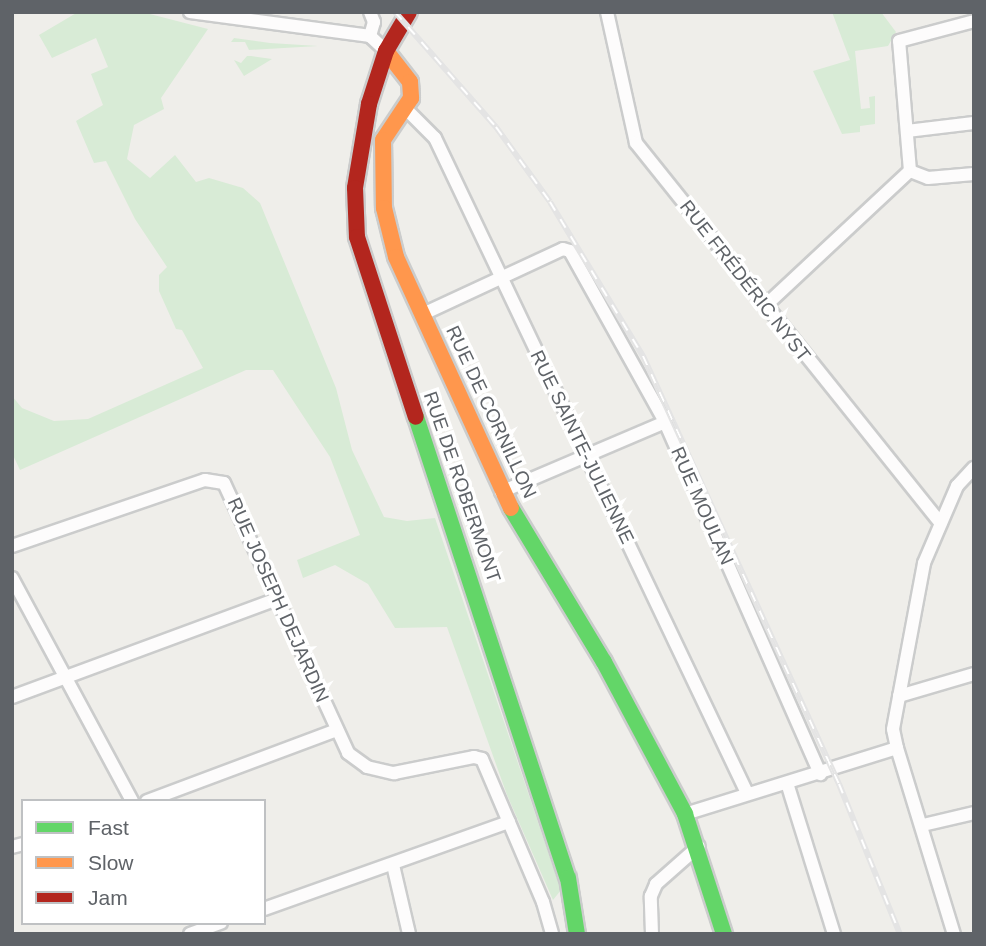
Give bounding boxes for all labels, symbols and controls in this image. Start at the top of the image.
street label: RUE FRÉDÉRIC NYST [675,196,815,366]
street label: RUE DE CORNILLON [441,322,541,502]
street label: RUE SAINTE-JULIENNE [525,347,639,547]
street label: RUE DE ROBERMONT [419,388,505,586]
street label: RUE MOULAN [666,443,738,569]
street label: RUE JOSEPH DEJARDIN [222,494,334,706]
legend [21,799,266,925]
text: Fast [88,816,129,839]
text: Slow [88,851,134,874]
text: Jam [88,886,128,909]

